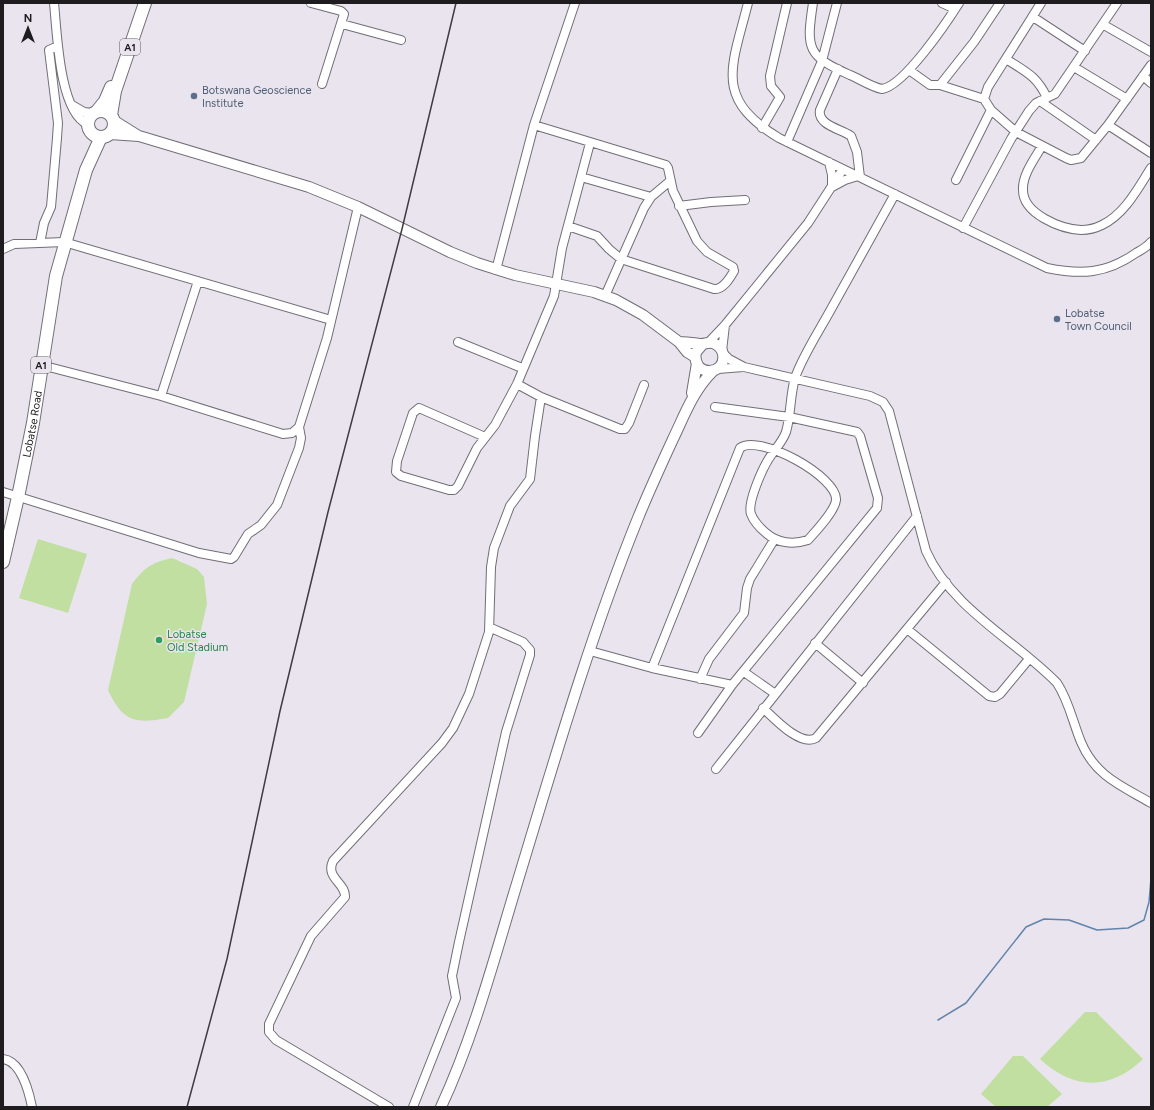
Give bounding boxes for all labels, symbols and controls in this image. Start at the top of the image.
north arrow [8,8,48,48]
text: N [24,12,32,25]
road number: A1 [120,39,140,55]
place label: Botswana Geoscience Institute [202,84,311,110]
marker: Botswana Geoscience Institute [189,91,199,101]
place label: Lobatse Town Council [1065,307,1132,333]
marker: Lobatse Town Council [1052,314,1062,324]
road number: A1 [31,357,51,373]
street label: Lobatse Road [20,390,44,459]
place label: Lobatse Old Stadium [167,628,228,654]
marker: Lobatse Old Stadium [154,635,164,645]

